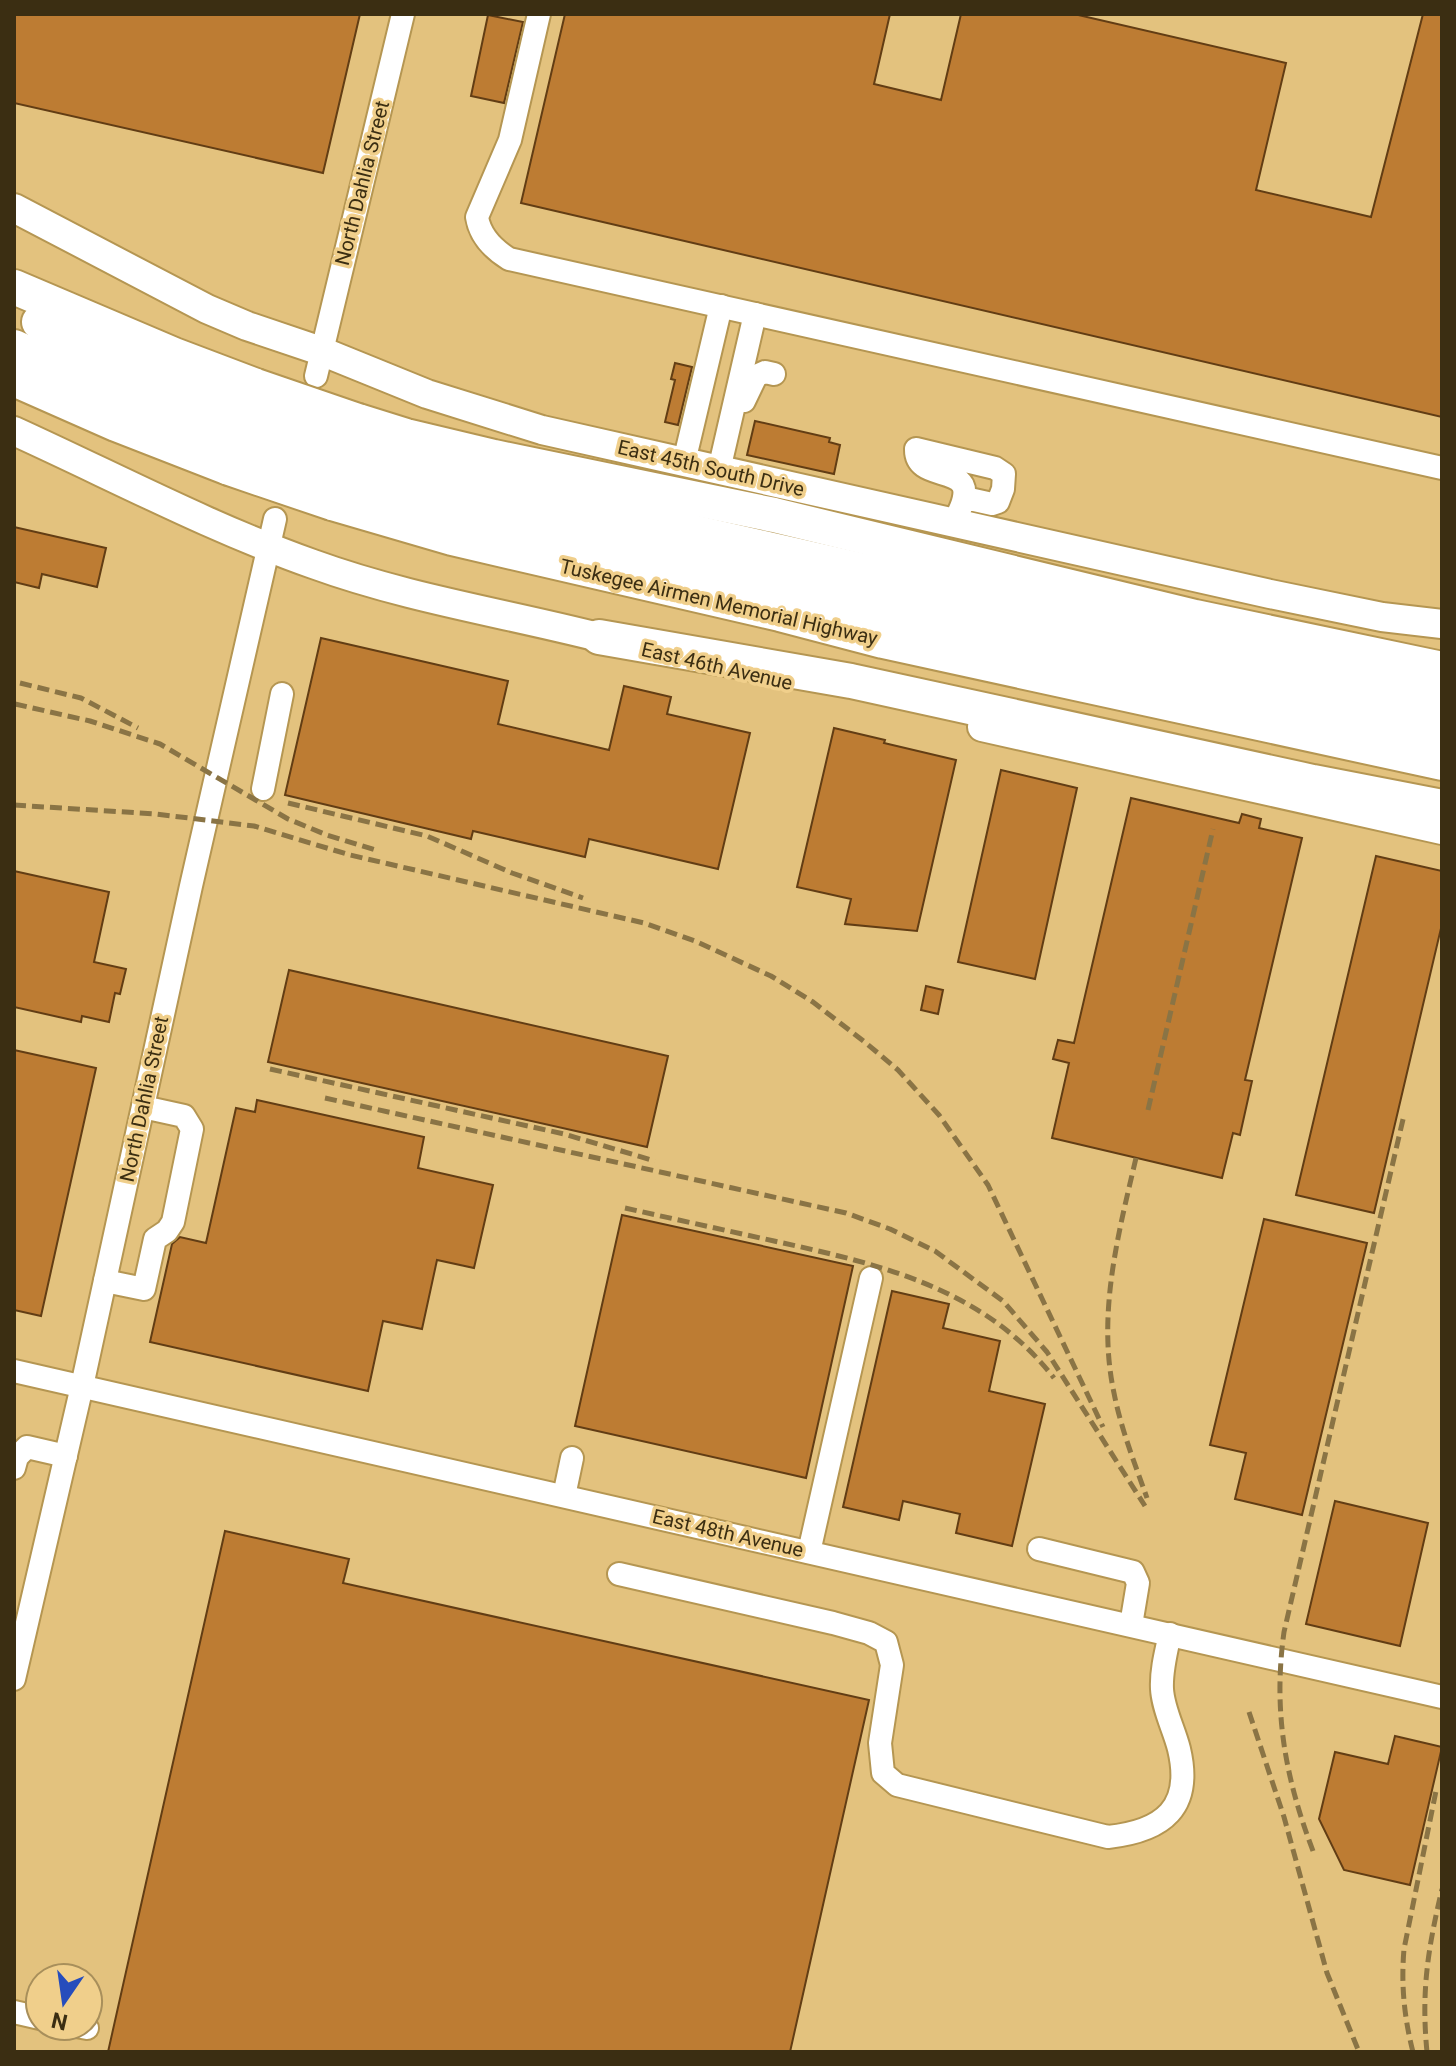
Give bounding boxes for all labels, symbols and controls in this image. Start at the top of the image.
street label: North Dahlia Street [330,98,394,268]
street label: East 45th South Drive [615,435,807,501]
street label: Tuskegee Airmen Memorial Highway [558,554,881,650]
street label: East 46th Avenue [639,637,795,695]
street label: North Dahlia Street [115,1014,173,1184]
street label: East 48th Avenue [650,1504,806,1562]
north arrow [24,1962,104,2042]
text: N [49,2007,70,2035]

